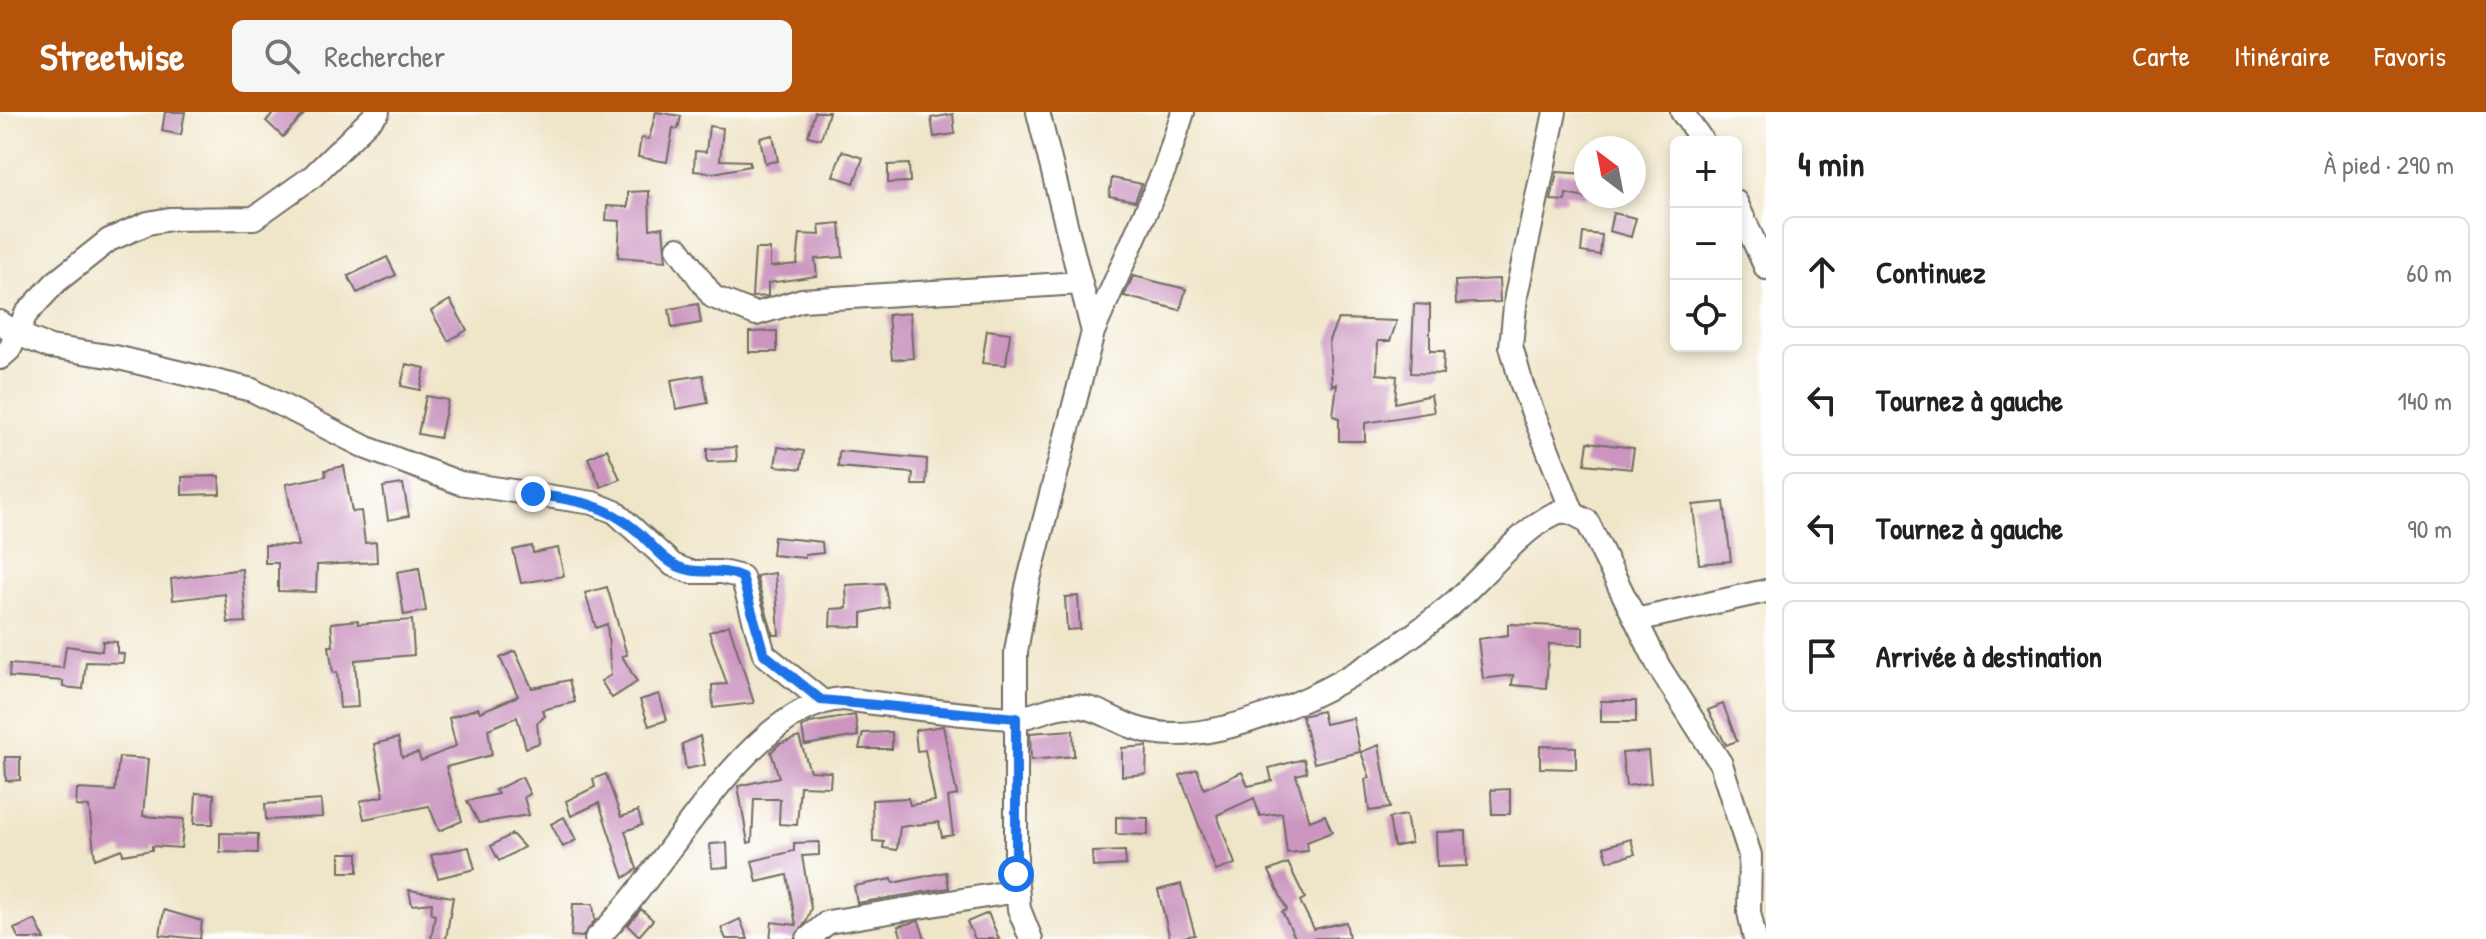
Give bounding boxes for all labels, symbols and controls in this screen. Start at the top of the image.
search box [232,20,792,92]
text: Streetwise [40,30,184,82]
icon: search [260,34,304,78]
text: Rechercher [324,36,445,76]
text: Carte [2132,37,2190,75]
text: Itinéraire [2234,37,2330,75]
text: Favoris [2374,37,2446,75]
north arrow [1574,136,1646,208]
map controls [1670,136,1742,352]
button: + [1670,136,1742,208]
text: 4 min [1798,141,1865,187]
text: À pied · 290 m [2324,147,2454,182]
button: − [1670,208,1742,280]
icon: ahead [1800,250,1844,294]
text: Continuez [1876,252,1985,292]
text: 60 m [2406,255,2452,290]
button: locate [1670,280,1742,352]
icon: left [1800,378,1844,422]
text: Tournez à gauche [1876,380,2063,420]
text: 140 m [2398,383,2452,418]
route end [515,476,551,512]
icon: left [1800,506,1844,550]
text: Tournez à gauche [1876,508,2063,548]
text: 90 m [2407,511,2452,546]
icon: arrive [1800,634,1844,678]
text: Arrivée à destination [1876,636,2102,676]
route start [998,856,1034,892]

